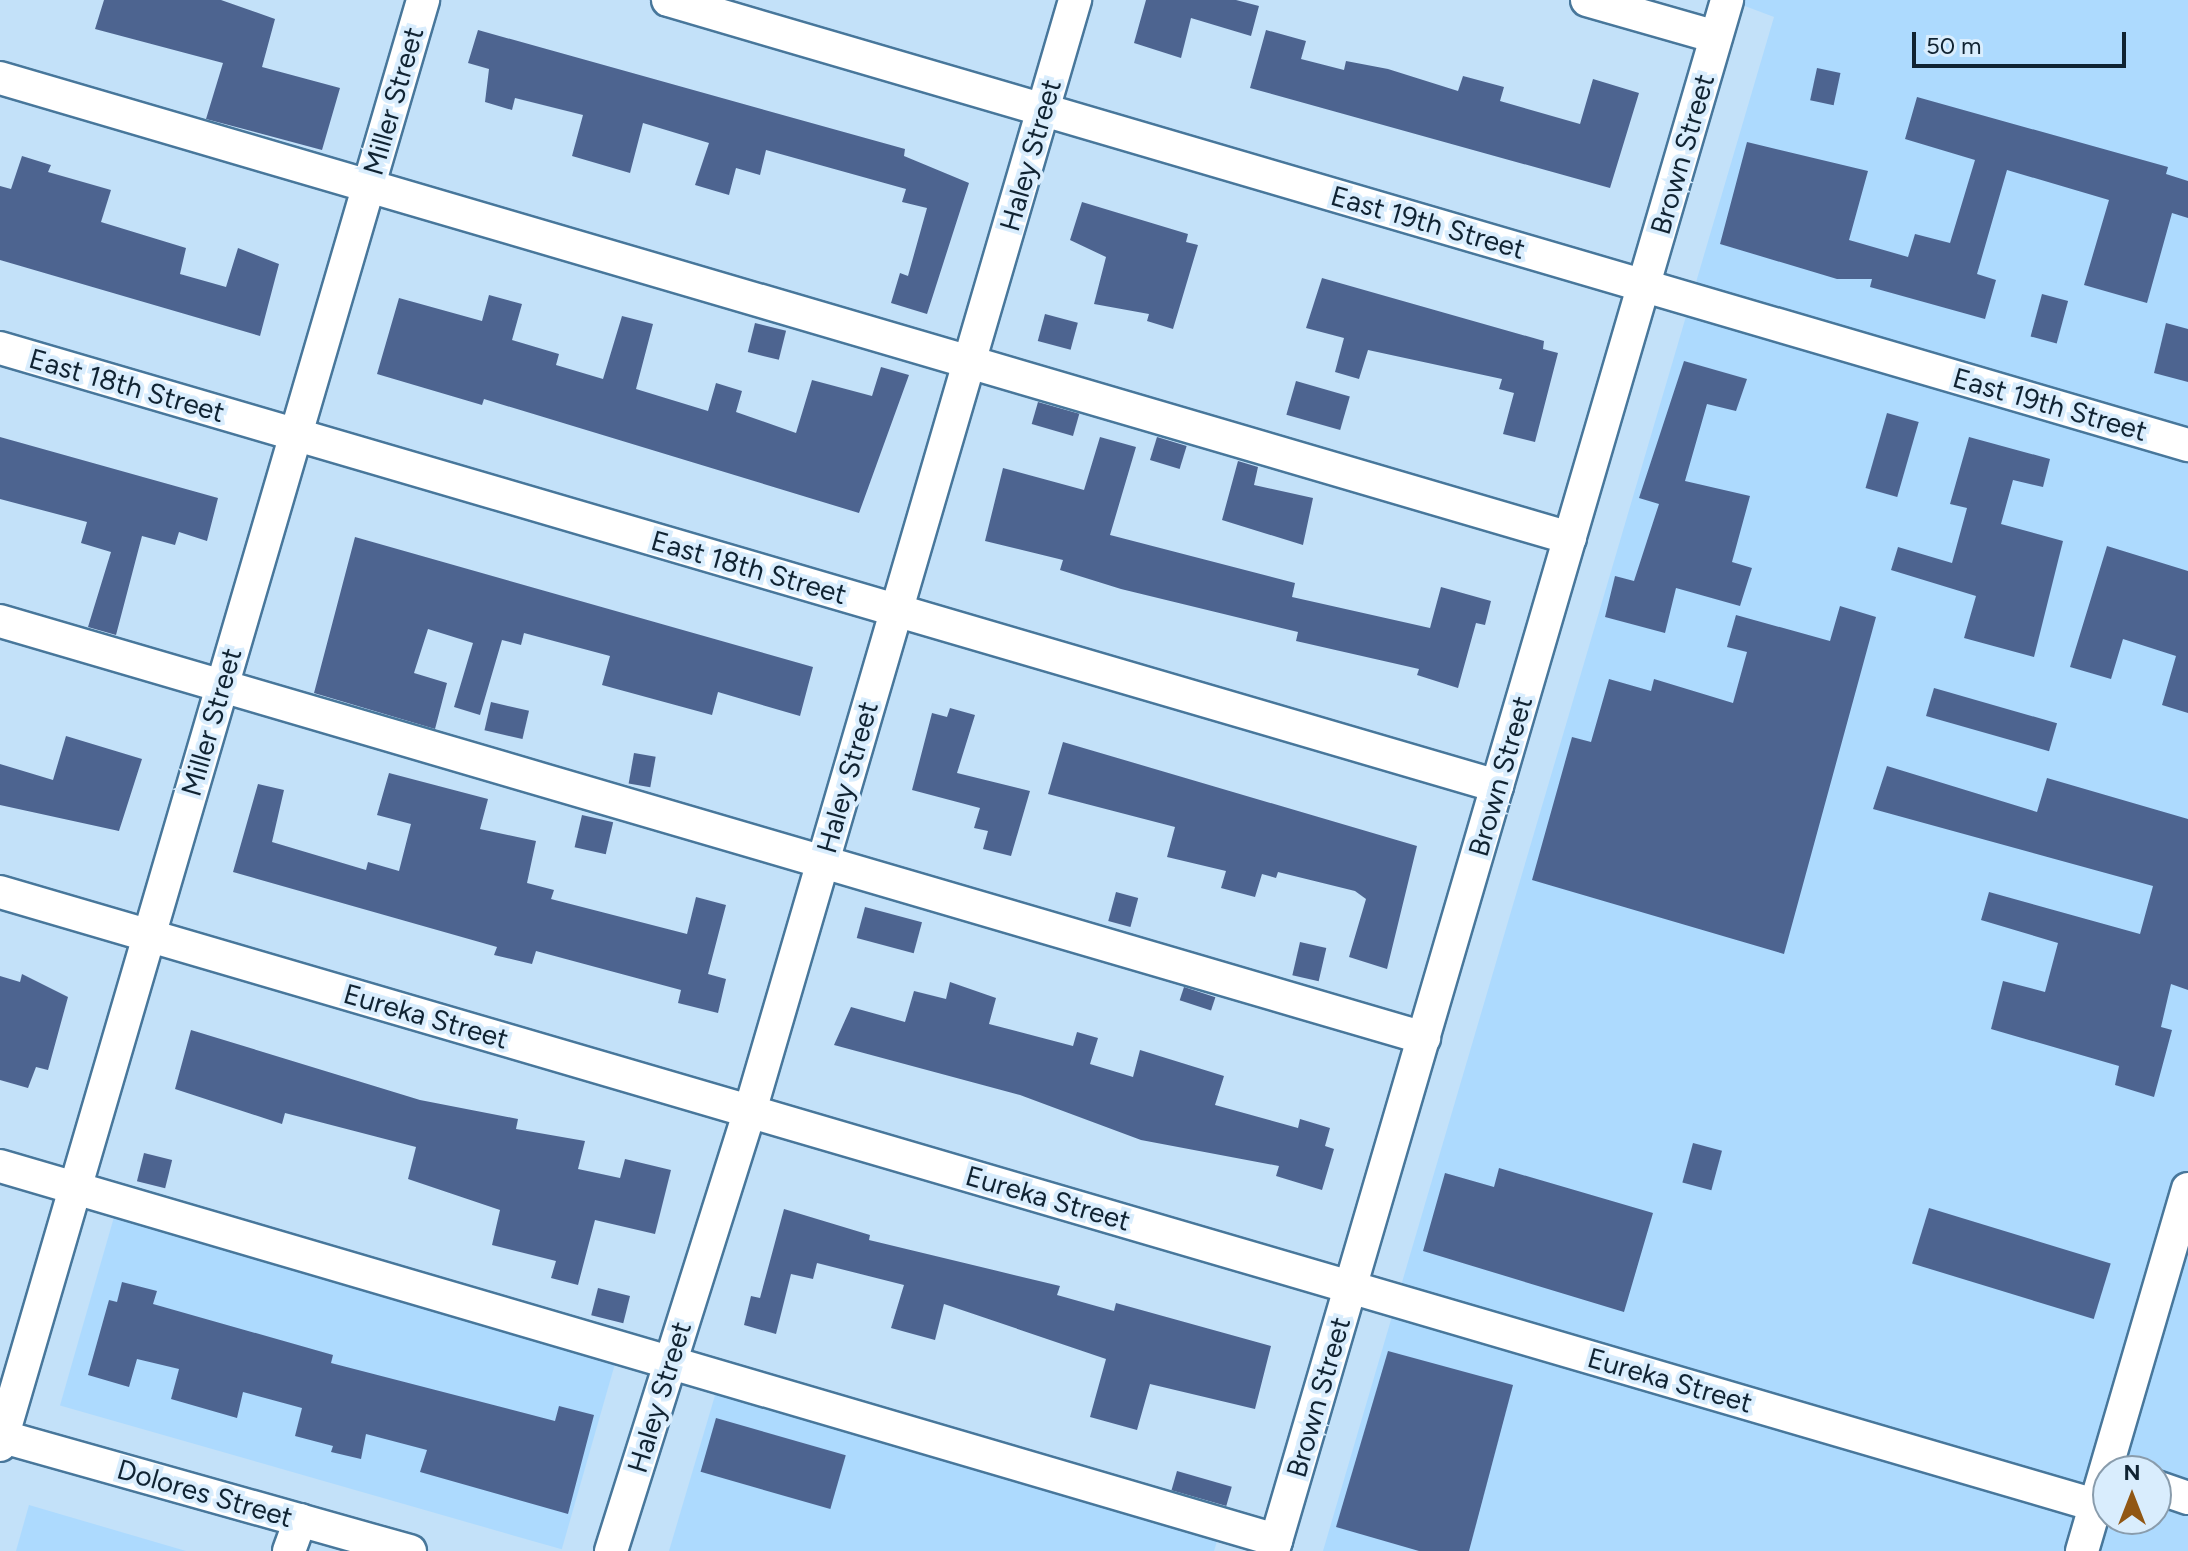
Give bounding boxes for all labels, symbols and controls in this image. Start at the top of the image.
scale bar [1916,16,2130,66]
street label: Miller Street [356,23,430,179]
text: 50 m [1926,31,1982,60]
street label: Brown Street [1643,70,1721,238]
street label: Haley Street [992,75,1068,235]
street label: East 19th Street [1327,178,1529,266]
street label: East 18th Street [25,341,229,429]
street label: East 19th Street [1949,360,2151,448]
street label: East 18th Street [647,523,851,611]
street label: Miller Street [174,644,248,800]
street label: Brown Street [1461,692,1539,860]
street label: Haley Street [809,697,885,857]
street label: Eureka Street [340,976,512,1056]
street label: Eureka Street [962,1158,1134,1238]
street label: Brown Street [1279,1313,1357,1481]
street label: Haley Street [620,1317,698,1477]
street label: Eureka Street [1584,1340,1756,1420]
street label: Dolores Street [113,1452,297,1534]
north arrow [2092,1455,2172,1535]
text: N [2123,1459,2141,1486]

